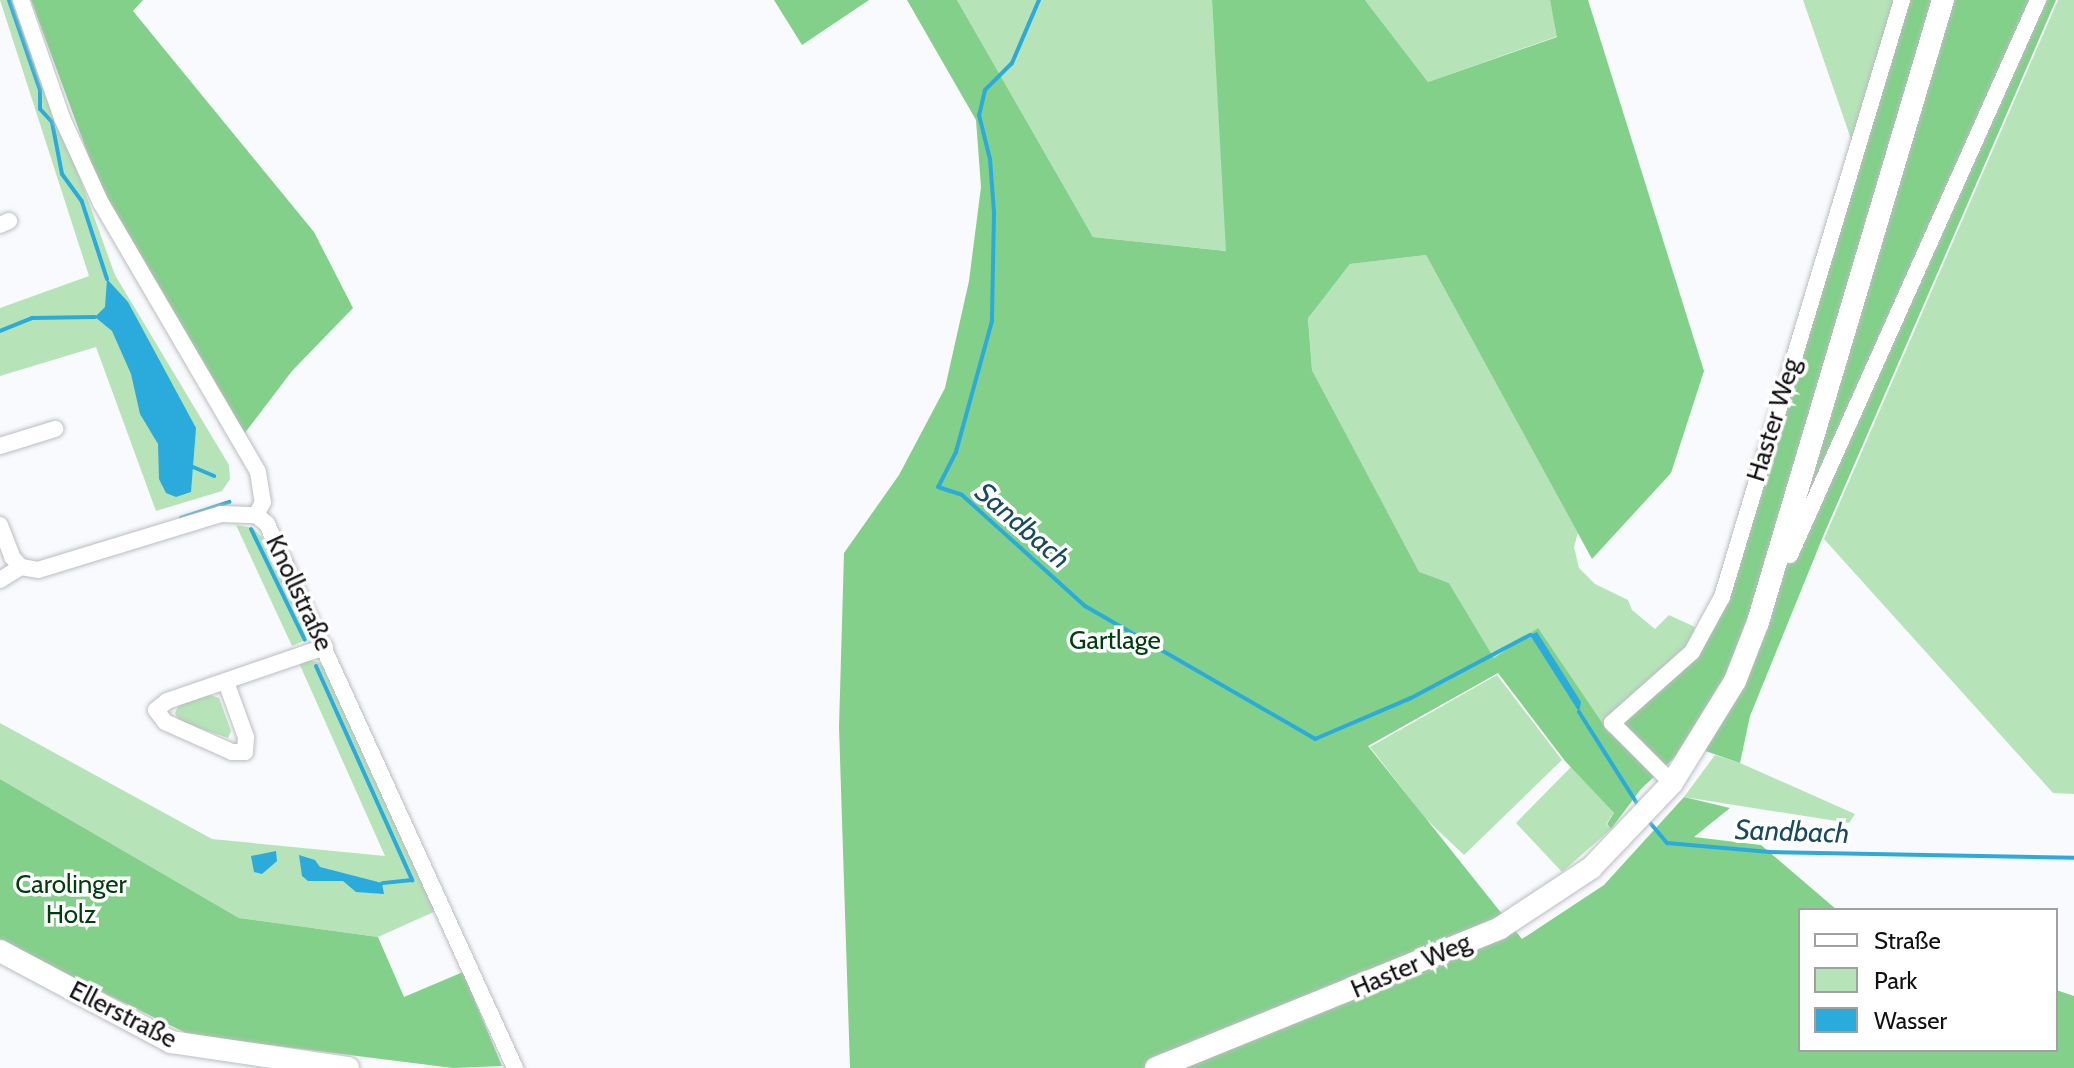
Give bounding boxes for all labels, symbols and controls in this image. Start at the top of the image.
street label: Haster Weg [1740,355,1808,485]
water label: Sandbach [969,475,1077,575]
street label: Knollstraße [259,530,339,656]
park label: Gartlage [1069,625,1161,657]
water label: Sandbach [1734,812,1850,850]
park label: Carolinger Holz [15,869,127,930]
legend [1798,908,2058,1052]
text: Straße [1874,926,1941,955]
street label: Haster Weg [1346,927,1476,1005]
text: Park [1874,966,1917,995]
street label: Ellerstraße [64,975,182,1055]
text: Wasser [1874,1006,1947,1035]

